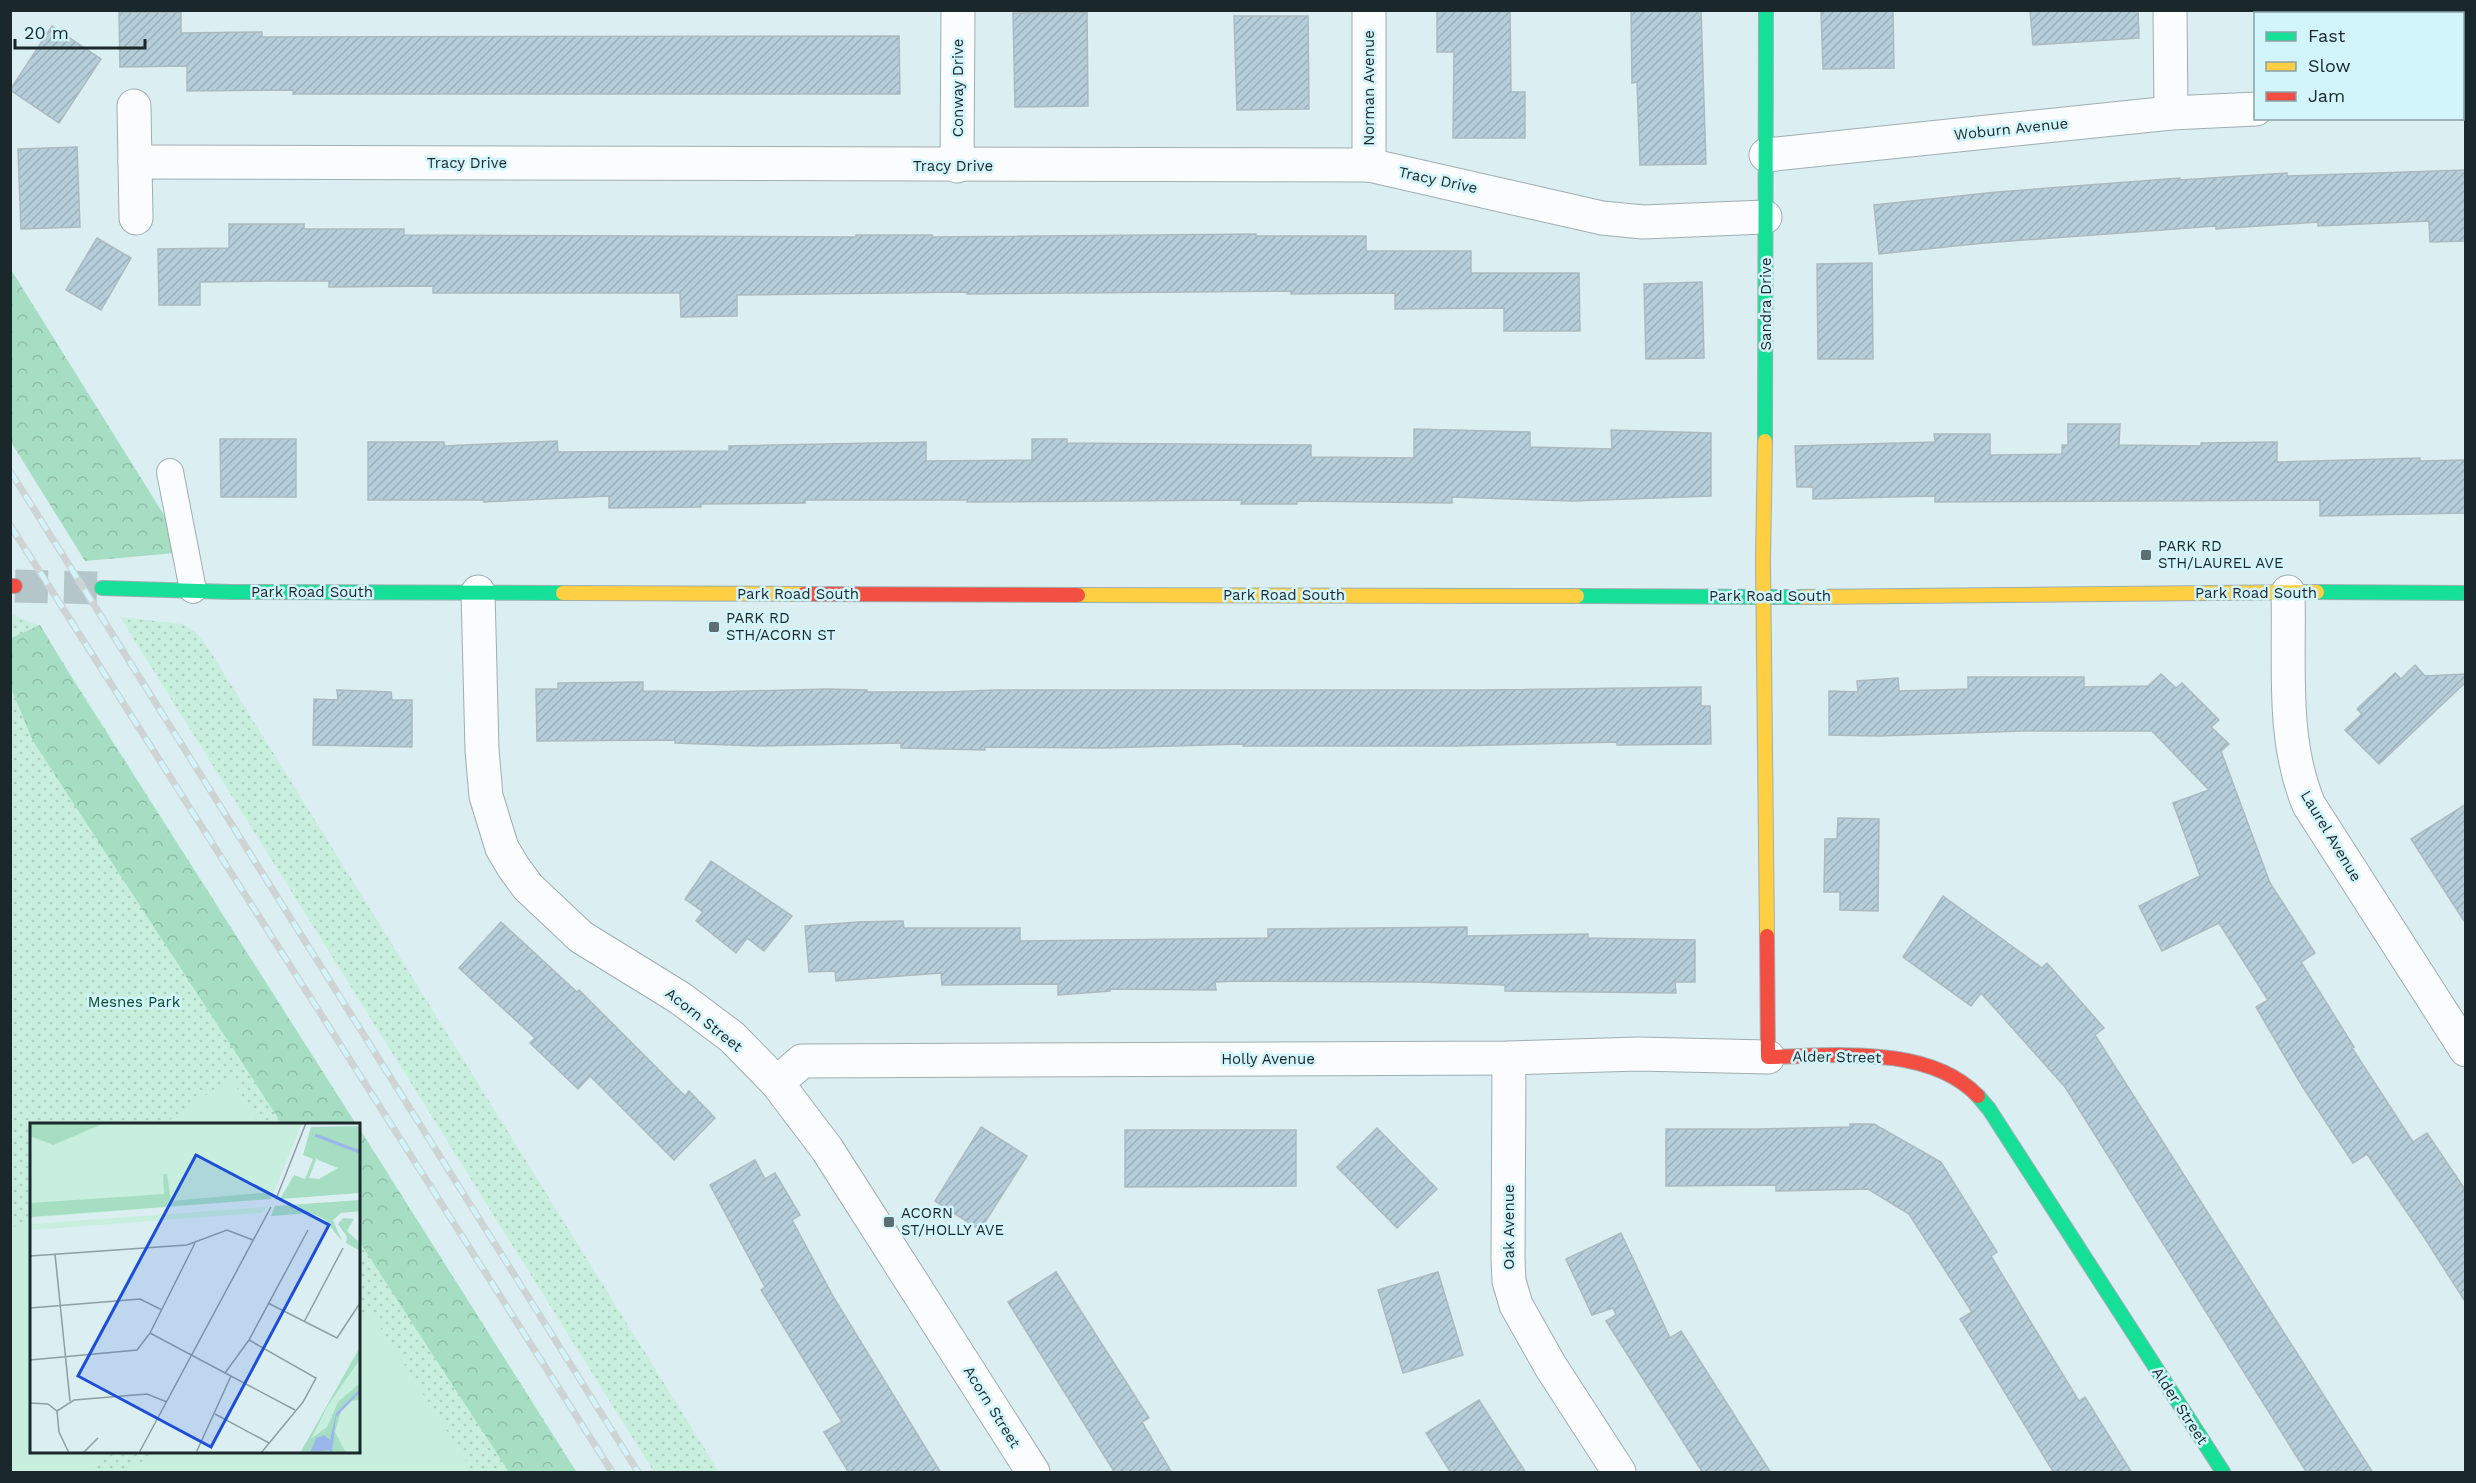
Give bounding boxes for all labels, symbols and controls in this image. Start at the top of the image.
scale bar [15,12,146,50]
legend [2254,12,2464,120]
text: 20 m [24,22,69,43]
text: Fast [2308,25,2346,46]
street label: Norman Avenue [1360,30,1378,146]
street label: Conway Drive [949,39,967,137]
text: Slow [2308,55,2351,76]
text: Jam [2308,85,2345,106]
street label: Woburn Avenue [1953,114,2069,144]
street label: Tracy Drive [427,154,507,172]
street label: Tracy Drive [913,157,993,175]
street label: Tracy Drive [1397,163,1479,197]
street label: Sandra Drive [1757,257,1775,351]
place label: PARK RD STH/LAUREL AVE [2158,537,2284,572]
marker: PARK RD STH/LAUREL AVE [2139,548,2153,562]
street label: Park Road South [251,583,373,601]
street label: Park Road South [2195,584,2317,602]
street label: Park Road South [737,585,859,603]
street label: Park Road South [1223,586,1345,604]
street label: Park Road South [1709,587,1831,605]
place label: PARK RD STH/ACORN ST [726,609,836,644]
marker: PARK RD STH/ACORN ST [707,620,721,634]
street label: Laurel Avenue [2297,787,2365,885]
street label: Acorn Street [662,984,747,1056]
park label: Mesnes Park [88,993,181,1011]
street label: Alder Street [1793,1047,1882,1067]
street label: Holly Avenue [1221,1050,1315,1068]
inset map [30,1123,360,1453]
street label: Oak Avenue [1500,1184,1518,1270]
place label: ACORN ST/HOLLY AVE [901,1204,1004,1239]
marker: ACORN ST/HOLLY AVE [882,1215,896,1229]
street label: Acorn Street [960,1363,1025,1452]
street label: Alder Street [2148,1364,2212,1449]

